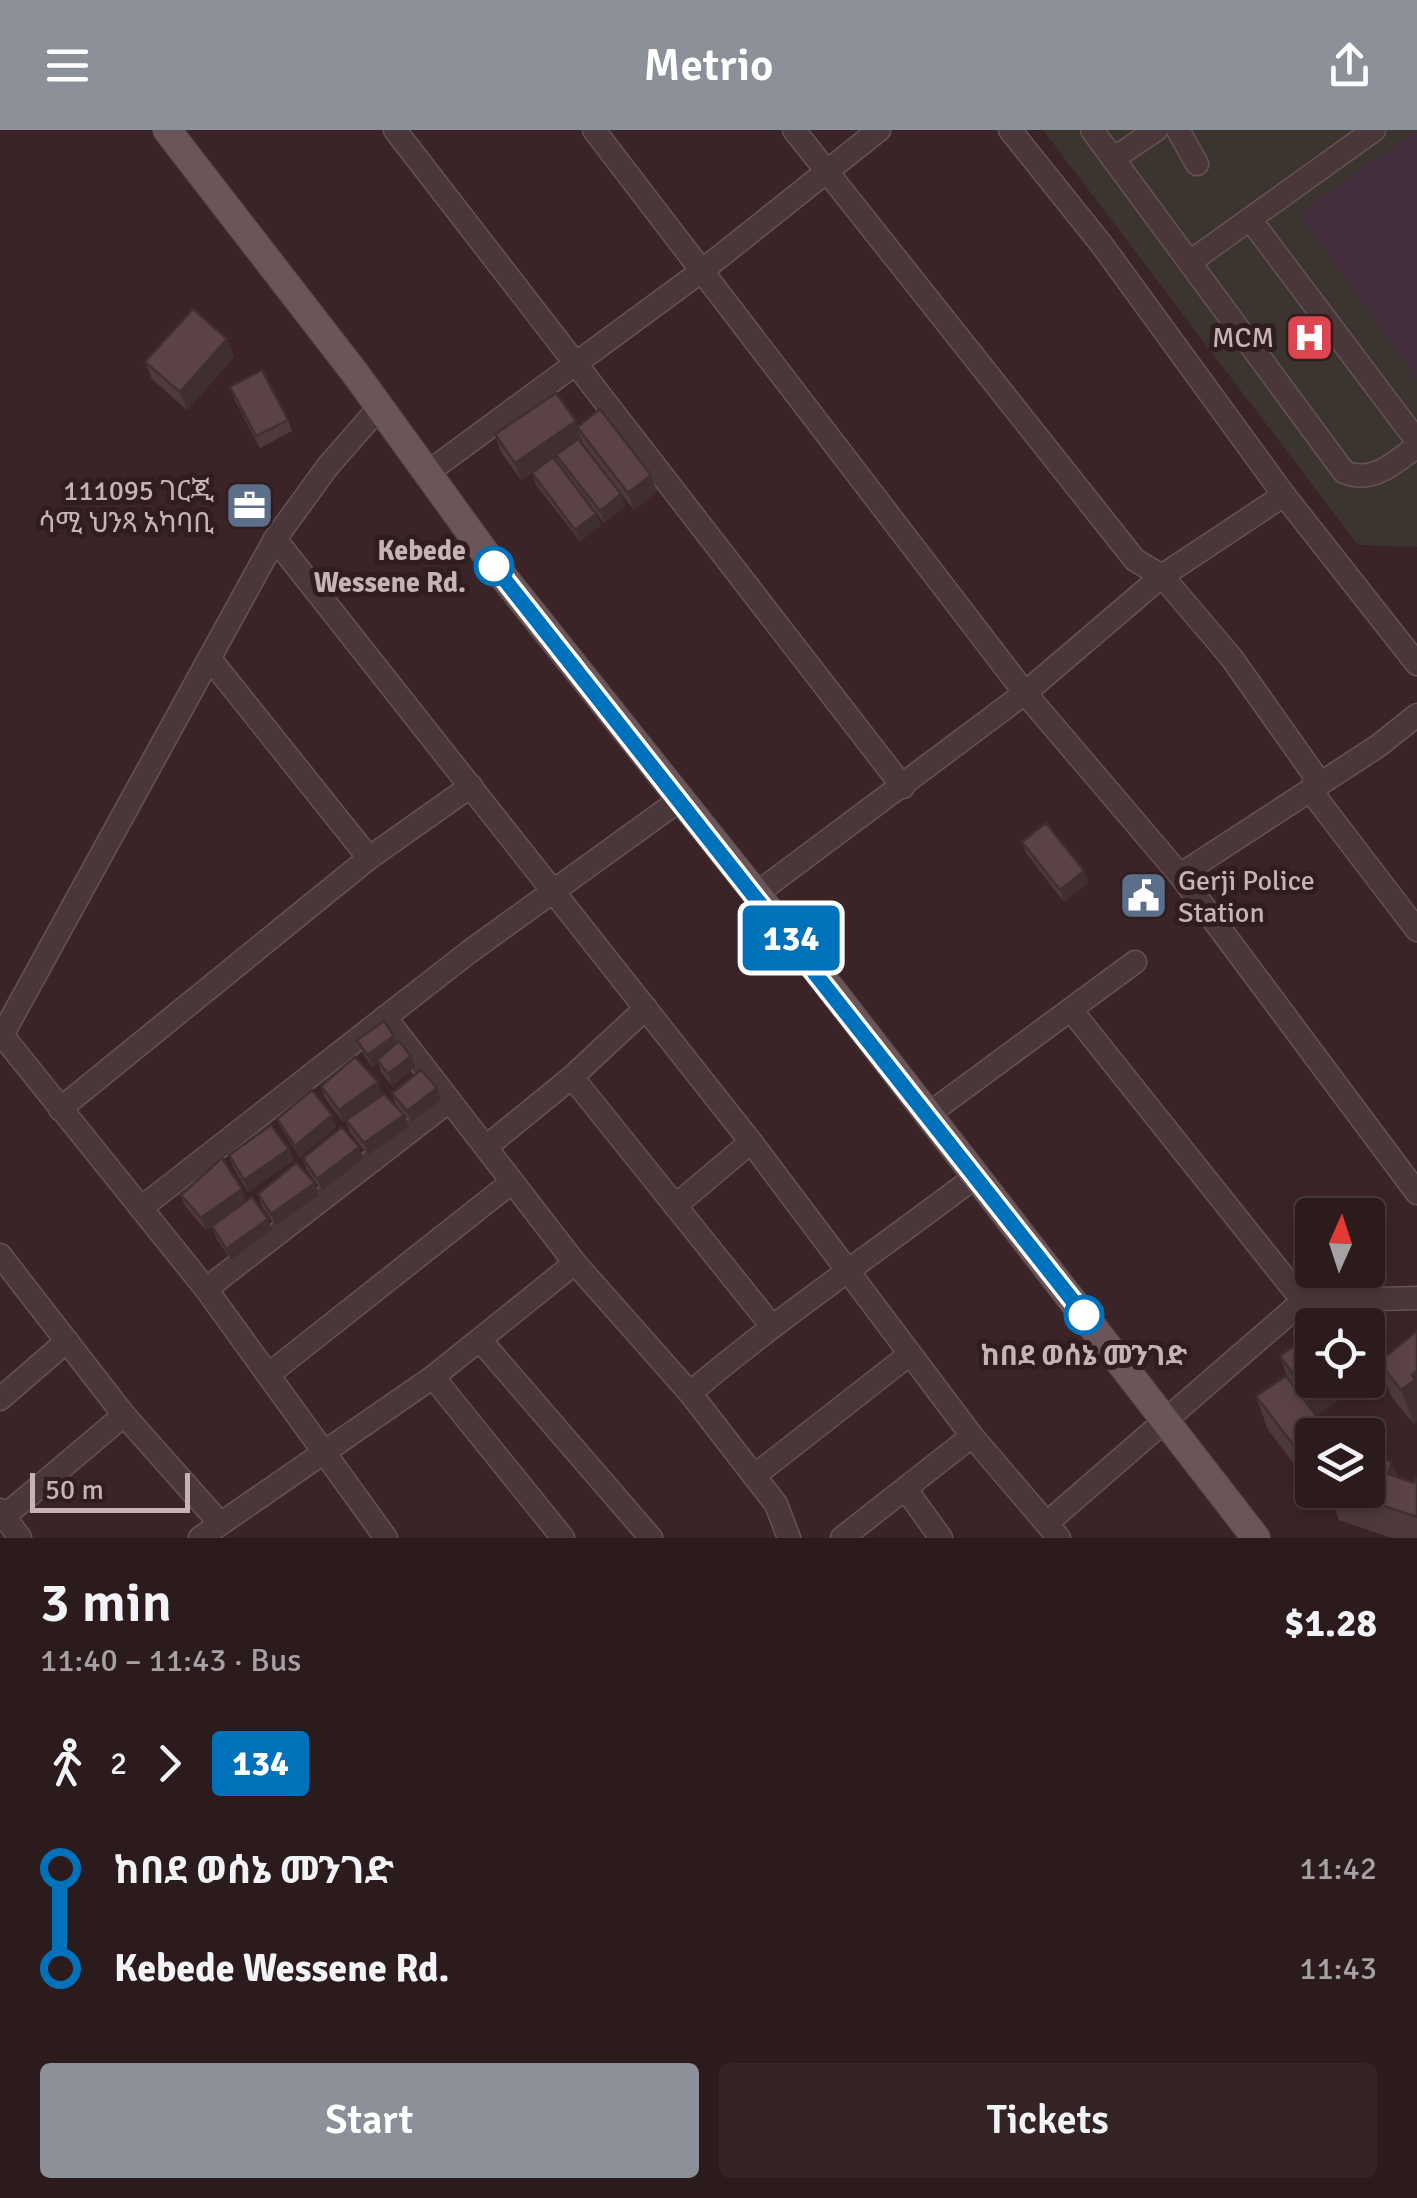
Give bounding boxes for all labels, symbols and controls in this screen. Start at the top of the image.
icon: menu [40,38,95,93]
text: Metrio [643,38,774,93]
icon: share [1322,38,1377,93]
hospital icon: MCM [1283,311,1335,363]
place label: MCM [1212,321,1274,355]
place label: 111095 ገርጂ ሳሚ ህንጻ አካባቢ [38,474,214,540]
office icon: 111095 ገርጂ ሳሚ ህንጻ አካባቢ [223,480,275,532]
place label: Kebede Wessene Rd. [314,534,466,600]
marker: Kebede Wessene Rd. [475,547,513,585]
place label: Gerji Police Station [1178,864,1315,930]
public building icon: Gerji Police Station [1117,870,1169,922]
line badge: 134 [734,906,848,970]
text: 134 [763,917,819,960]
north arrow [1295,1198,1385,1288]
map controls [1295,1198,1385,1508]
marker: ከበደ ወሰኔ መንገድ [1065,1296,1103,1334]
button: locate [1295,1308,1385,1398]
place label: ከበደ ወሰኔ መንገድ [981,1339,1187,1373]
button: layers [1295,1418,1385,1508]
scale bar [30,1468,190,1512]
text: 50 m [45,1473,104,1507]
text: 3 min [40,1569,172,1637]
text: $1.28 [1284,1600,1377,1647]
text: 11:40 – 11:43 · Bus [40,1641,301,1680]
icon: walk [40,1736,95,1791]
icon: forward [142,1736,197,1791]
text: 134 [232,1742,289,1785]
text: 2 [110,1744,127,1783]
text: ከበደ ወሰኔ መንገድ [114,1847,394,1894]
text: 11:42 [1299,1849,1377,1888]
text: Kebede Wessene Rd. [114,1945,449,1992]
text: 11:43 [1299,1949,1377,1988]
button: Start [40,2063,699,2178]
button: Tickets [719,2063,1377,2178]

